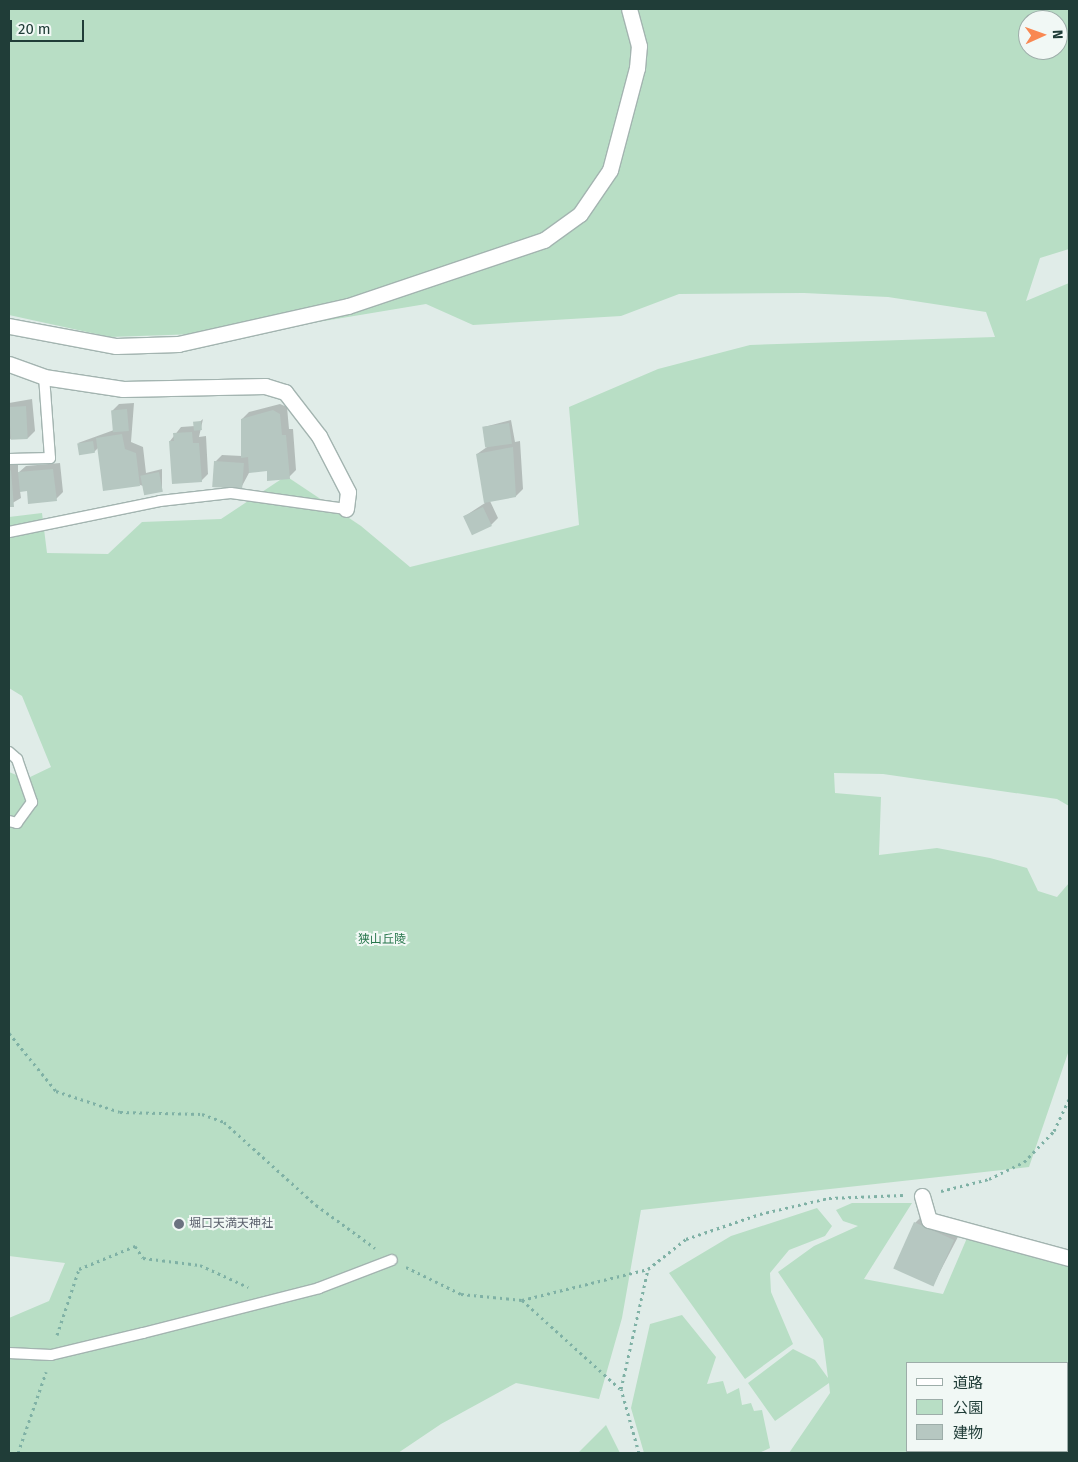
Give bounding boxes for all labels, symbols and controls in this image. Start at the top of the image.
scale bar [12,10,86,42]
north arrow [1018,10,1068,60]
text: 20 m [18,20,51,38]
text: N [1049,30,1066,39]
park label: 狭山丘陵 [358,933,406,947]
place label: 堀口天満天神社 [189,1217,273,1231]
marker: 堀口天満天神社 [173,1218,185,1230]
legend [906,1362,1068,1452]
text: 道路 [953,1374,983,1392]
text: 公園 [953,1399,983,1417]
text: 建物 [953,1424,983,1442]

